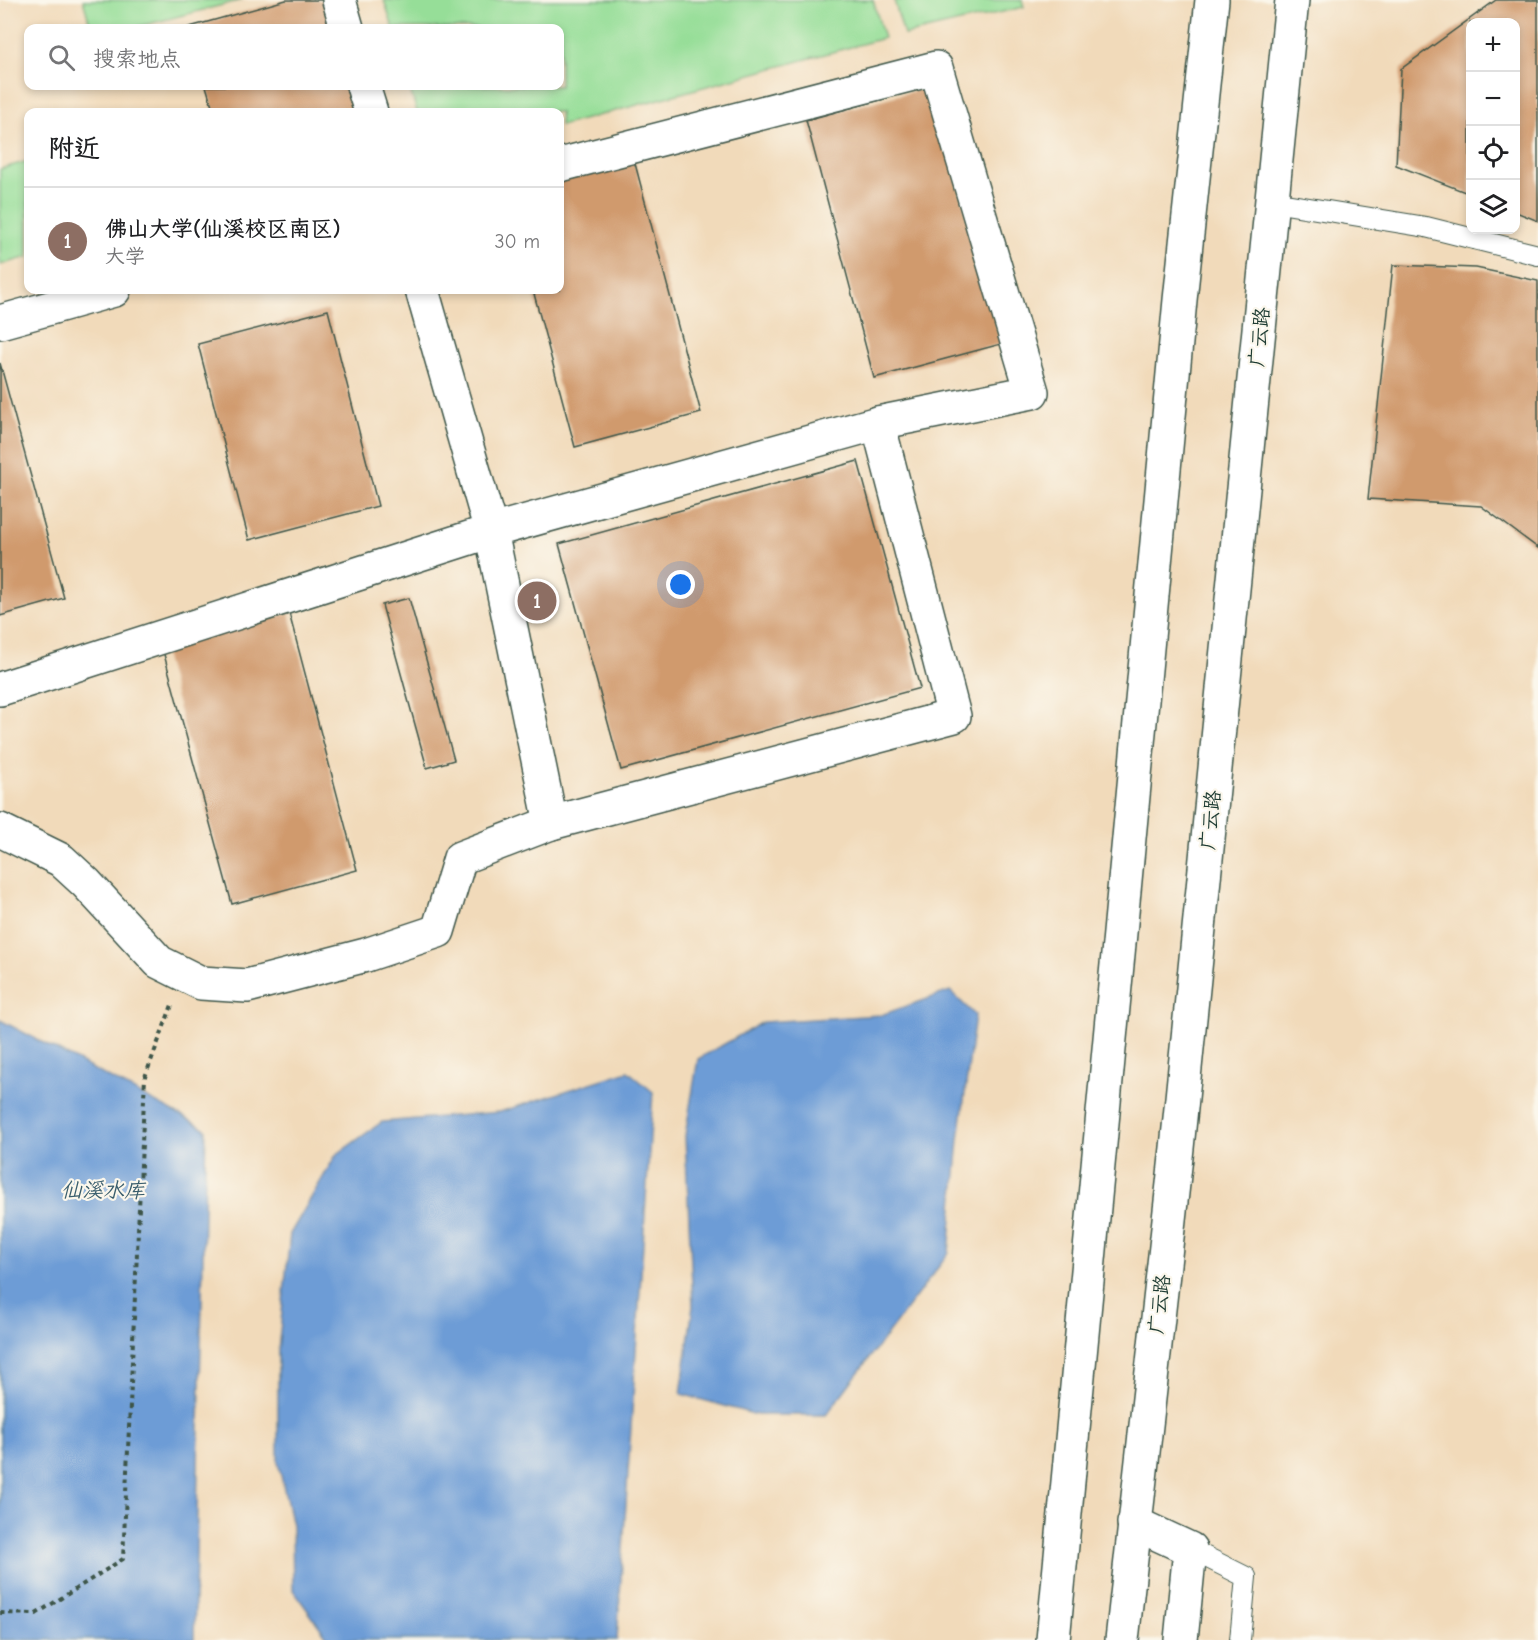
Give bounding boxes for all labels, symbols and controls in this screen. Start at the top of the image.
map controls [1466,18,1520,234]
button: + [1466,18,1520,72]
search box [24,24,564,90]
icon: search [45,41,78,74]
text: 搜索地点 [93,46,181,72]
button: − [1466,72,1520,126]
button: locate [1466,126,1520,180]
text: 附近 [48,134,100,164]
button: layers [1466,180,1520,234]
text: 佛山大学(仙溪校区南区) [105,216,341,242]
text: 1 [64,230,71,253]
text: 30 m [494,230,540,253]
text: 大学 [105,245,145,268]
street label: 广云路 [1245,305,1274,368]
your location [666,570,695,599]
pin: 1 [518,578,556,624]
street label: 广云路 [1196,788,1225,851]
water label: 仙溪水库 [61,1178,147,1202]
street label: 广云路 [1144,1272,1175,1335]

